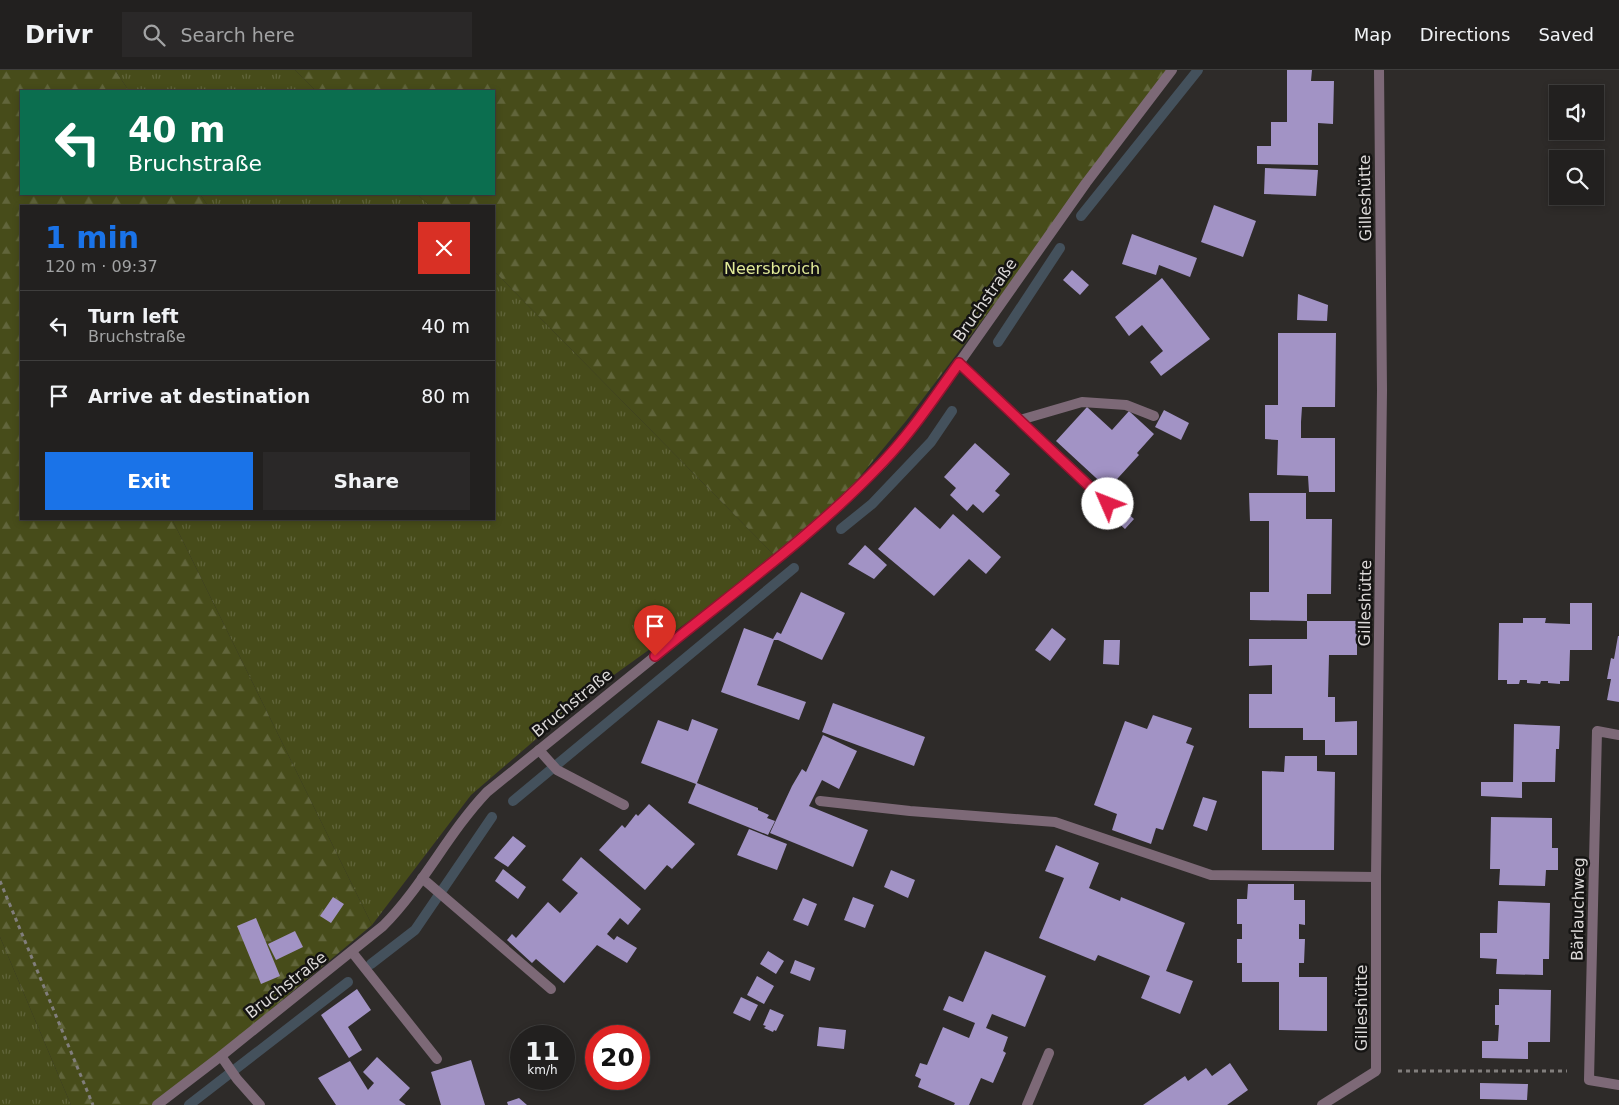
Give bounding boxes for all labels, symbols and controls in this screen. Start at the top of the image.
search box [122,12,472,57]
text: Drivr [25,21,92,49]
icon: search [140,21,168,49]
text: Search here [180,24,295,46]
text: Map [1354,24,1392,45]
text: Directions [1420,24,1510,45]
text: Saved [1538,24,1594,45]
map controls [1549,85,1604,205]
button: sound [1549,85,1604,140]
icon: left [45,110,110,175]
text: 40 m [128,110,225,150]
button: search [1549,150,1604,205]
text: Bruchstraße [128,151,262,176]
street label: Gilleshütte [1355,155,1375,241]
text: 1 min [45,220,139,255]
button: close [418,222,470,274]
street label: Bruchstraße [949,255,1021,345]
text: 120 m · 09:37 [45,257,158,276]
park label: Neersbroich [724,259,820,278]
text: Turn left [88,305,179,327]
icon: left [45,312,73,340]
text: 40 m [421,315,470,337]
text: Bruchstraße [88,327,186,346]
icon: arrive [45,382,73,410]
text: Arrive at destination [88,385,310,407]
text: 80 m [421,385,470,407]
button: Exit [45,452,253,510]
button: Share [263,452,470,510]
position arrow [1081,477,1133,529]
street label: Gilleshütte [1355,560,1375,646]
pin [634,605,676,656]
icon: arrive [641,612,669,640]
street label: Bruchstraße [528,665,616,741]
street label: Bärlauchweg [1568,857,1588,961]
street label: Bruchstraße [242,947,330,1023]
street label: Gilleshütte [1352,965,1371,1051]
speed limit sign: 20 [585,1025,650,1090]
text: 11 [525,1037,560,1066]
text: km/h [527,1063,558,1077]

